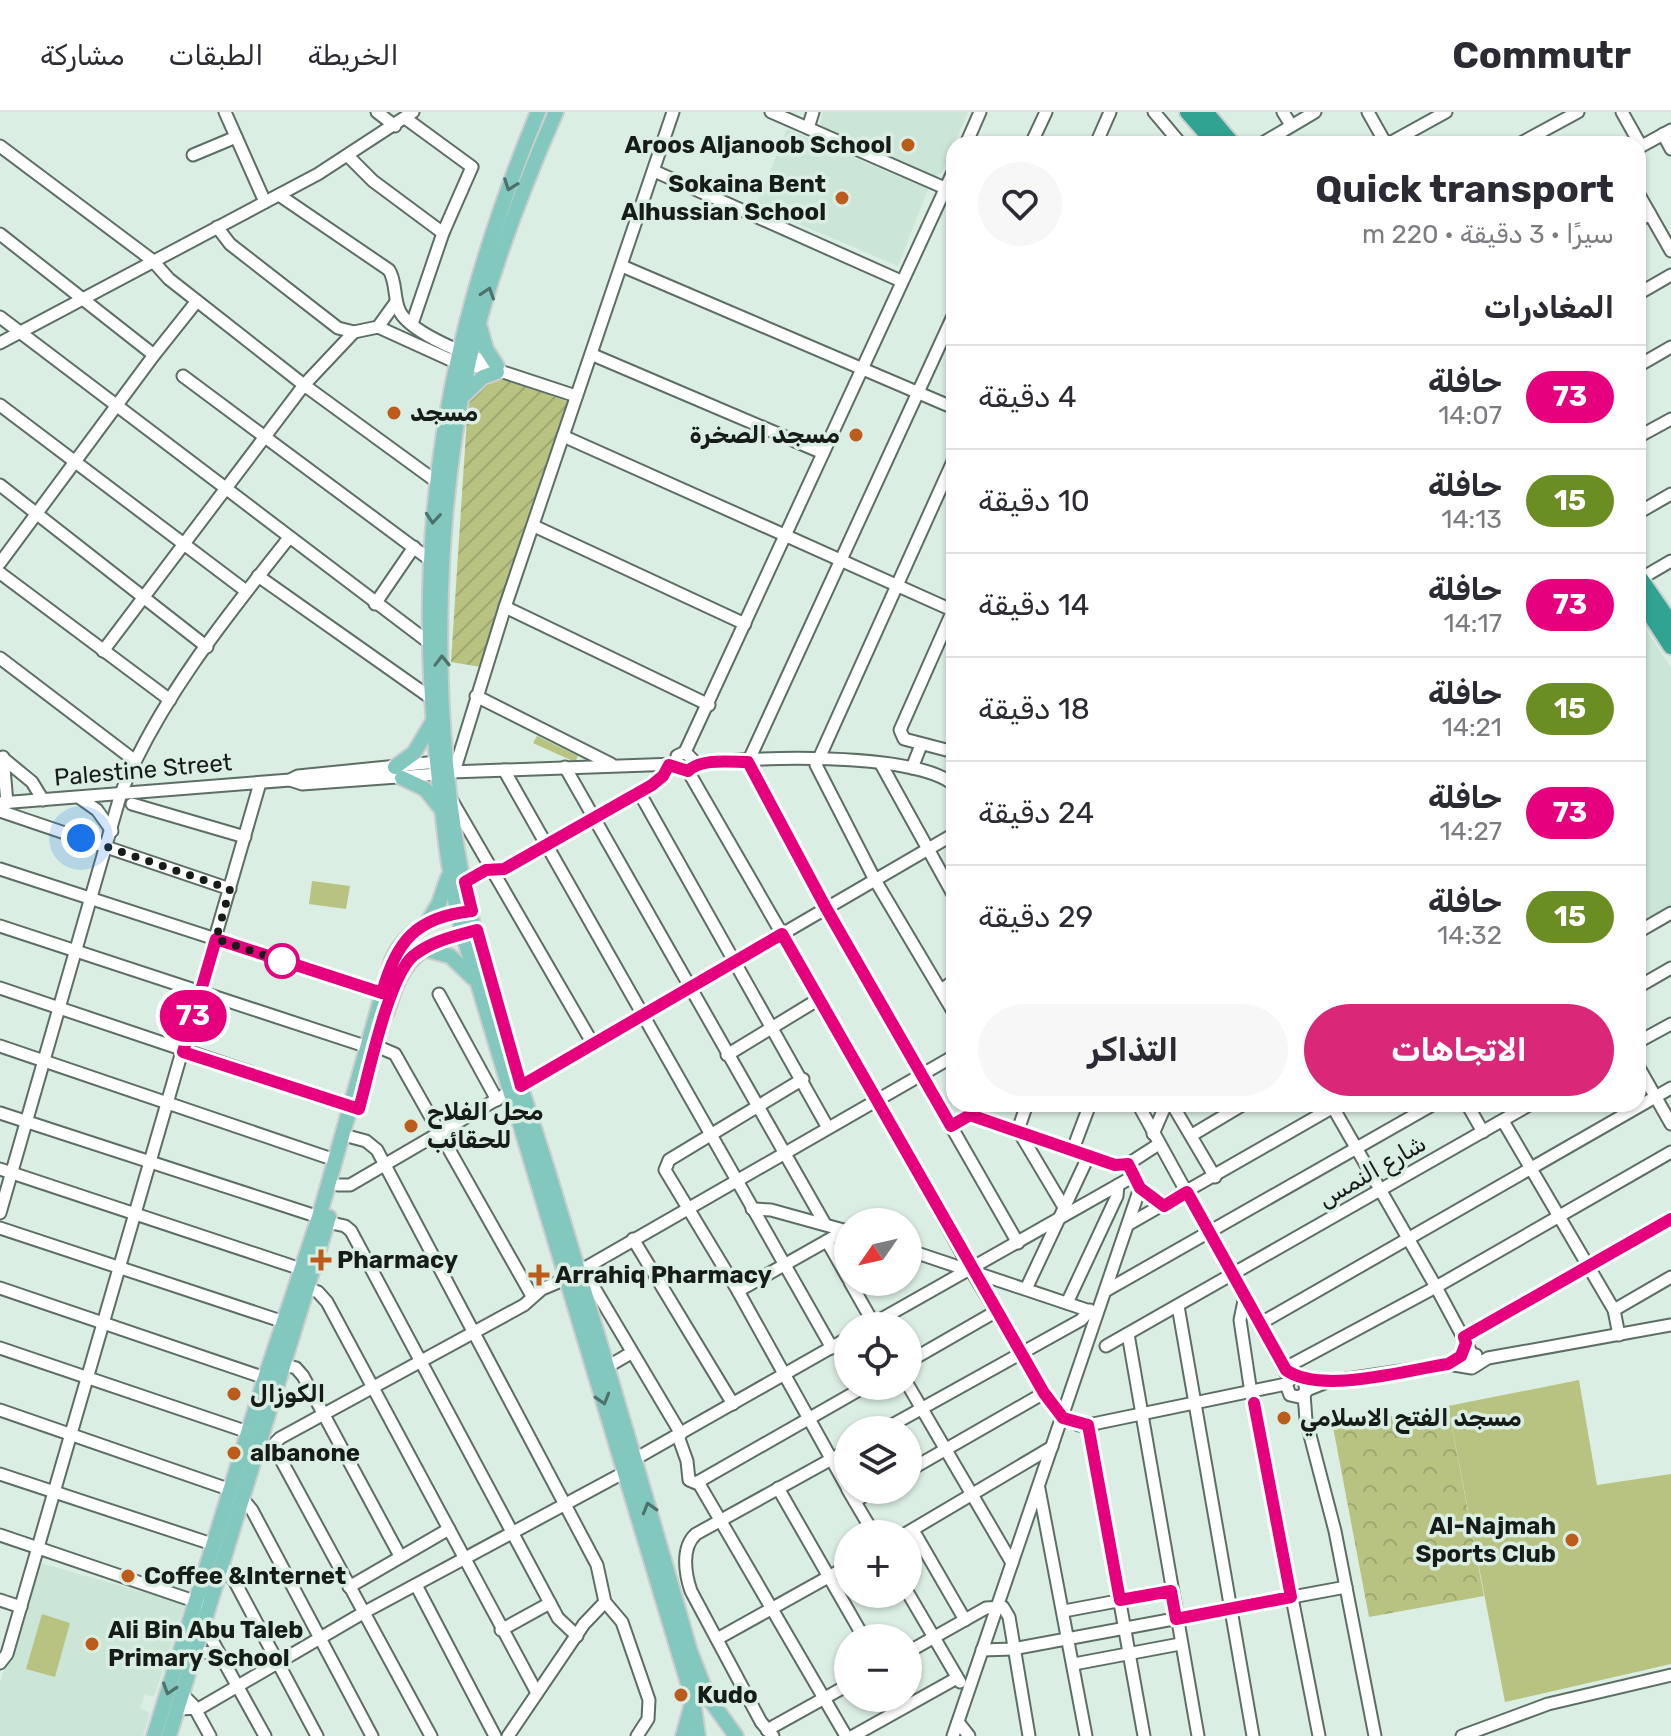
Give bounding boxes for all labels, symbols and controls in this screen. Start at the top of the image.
text: Commutr [1452,32,1631,78]
text: مشاركة [40,39,124,72]
text: الطبقات [168,39,263,72]
text: الخريطة [307,39,399,72]
place label: Aroos Aljanoob School [625,131,892,159]
marker: Aroos Aljanoob School [899,136,917,154]
button: heart [978,162,1062,246]
text: Quick transport [1315,166,1614,212]
place label: Sokaina Bent Alhussian School [621,170,826,226]
one-way arrow [503,177,520,191]
marker: Sokaina Bent Alhussian School [833,189,851,207]
text: سيرًا · 3 دقيقة · 220 m [1362,219,1614,250]
one-way arrow [478,287,494,301]
text: المغادرات [1484,290,1614,326]
text: حافلة [1428,364,1502,400]
text: 4 دقيقة [978,379,1077,415]
text: 73 [1553,380,1587,413]
place label: مسجد [410,399,478,427]
text: 14:07 [1438,400,1502,431]
marker: مسجد [385,404,403,422]
place label: مسجد الصخرة [689,421,840,449]
marker: مسجد الصخرة [847,426,865,444]
text: حافلة [1428,468,1502,504]
text: 10 دقيقة [978,483,1090,519]
text: 15 [1554,484,1586,517]
text: 14:13 [1441,504,1502,535]
one-way arrow [425,512,442,525]
text: حافلة [1428,572,1502,608]
text: 14 دقيقة [978,587,1089,623]
text: 73 [1553,588,1587,621]
text: 14:17 [1444,608,1502,639]
one-way arrow [433,654,451,667]
text: حافلة [1428,676,1502,712]
text: 18 دقيقة [978,691,1090,727]
text: 15 [1554,692,1586,725]
text: 14:21 [1442,712,1502,743]
street label: Palestine Street [53,748,233,792]
text: حافلة [1428,780,1502,816]
text: 24 دقيقة [978,795,1094,831]
text: 73 [1553,796,1587,829]
text: 14:27 [1439,816,1502,847]
your location [61,818,101,858]
text: حافلة [1428,884,1502,920]
text: 29 دقيقة [978,899,1093,935]
text: 15 [1554,900,1586,933]
text: 14:32 [1437,920,1502,951]
unlabelled marker [265,944,299,978]
line badge: 73 [157,990,229,1042]
text: 73 [176,999,210,1032]
button: التذاكر [978,1004,1288,1096]
button: الاتجاهات [1304,1004,1614,1096]
place label: محل الفلاح للحقائب [427,1098,544,1154]
marker: محل الفلاح للحقائب [402,1117,420,1135]
street label: شارع النمس [1313,1129,1432,1215]
north arrow [834,1208,922,1296]
map controls [834,1208,922,1712]
place label: Pharmacy [337,1246,458,1274]
marker: Pharmacy [312,1251,330,1269]
place label: Arrahiq Pharmacy [555,1261,772,1289]
marker: Arrahiq Pharmacy [530,1266,548,1284]
button: locate [834,1312,922,1400]
place label: الكوزال [250,1380,325,1408]
marker: الكوزال [225,1385,243,1403]
one-way arrow [594,1392,610,1405]
place label: مسجد الفتح الاسلامي [1300,1404,1522,1437]
marker: مسجد الفتح الاسلامي [1275,1409,1293,1427]
button: layers [834,1416,922,1504]
place label: albanone [250,1439,360,1467]
marker: albanone [225,1444,243,1462]
one-way arrow [642,1502,659,1516]
place label: Al-Najmah Sports Club [1416,1512,1556,1568]
button: + [834,1520,922,1608]
marker: Al-Najmah Sports Club [1563,1531,1581,1549]
place label: Coffee &Internet [144,1562,346,1590]
marker: Coffee &Internet [119,1567,137,1585]
place label: Ali Bin Abu Taleb Primary School [108,1616,303,1672]
button: − [834,1624,922,1712]
marker: Ali Bin Abu Taleb Primary School [83,1635,101,1653]
one-way arrow [163,1681,179,1695]
place label: Kudo [697,1681,758,1709]
marker: Kudo [672,1686,690,1704]

